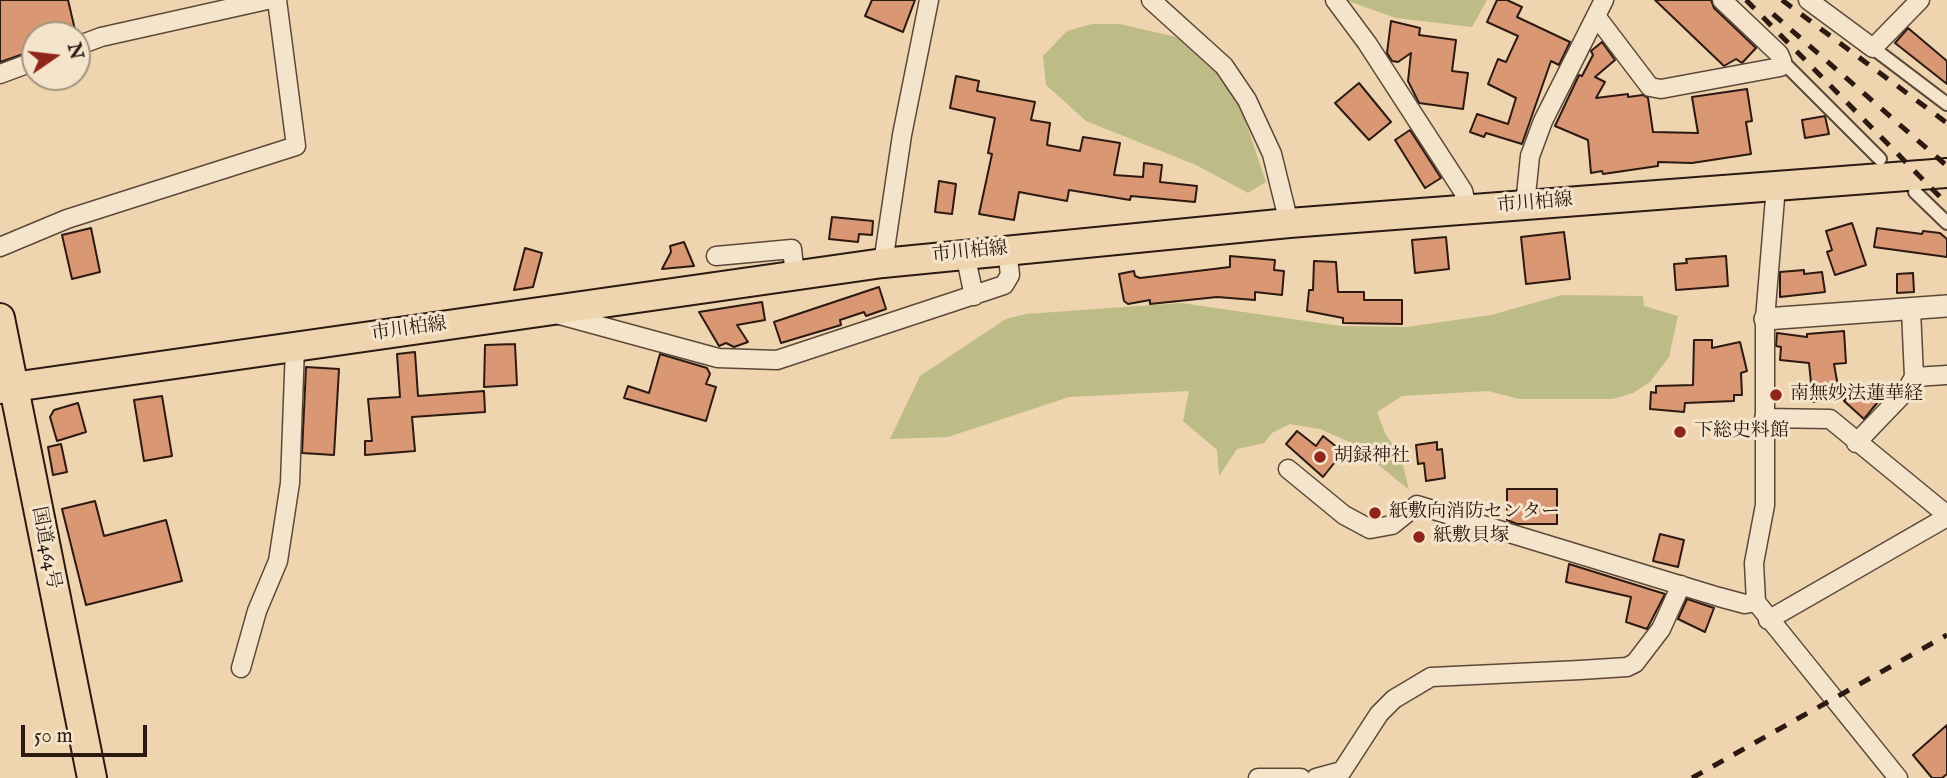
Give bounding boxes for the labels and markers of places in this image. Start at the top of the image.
place label: 南無妙法蓮華経 [1790,384,1923,406]
marker: 南無妙法蓮華経 [1768,387,1784,403]
place label: 下総史料館 [1694,421,1789,443]
marker: 下総史料館 [1672,424,1688,440]
place label: 胡録神社 [1334,446,1410,468]
marker: 胡録神社 [1312,449,1328,465]
place label: 紙敷向消防センター [1389,502,1560,524]
marker: 紙敷向消防センター [1367,505,1383,521]
place label: 紙敷貝塚 [1433,526,1509,548]
marker: 紙敷貝塚 [1411,529,1427,545]

